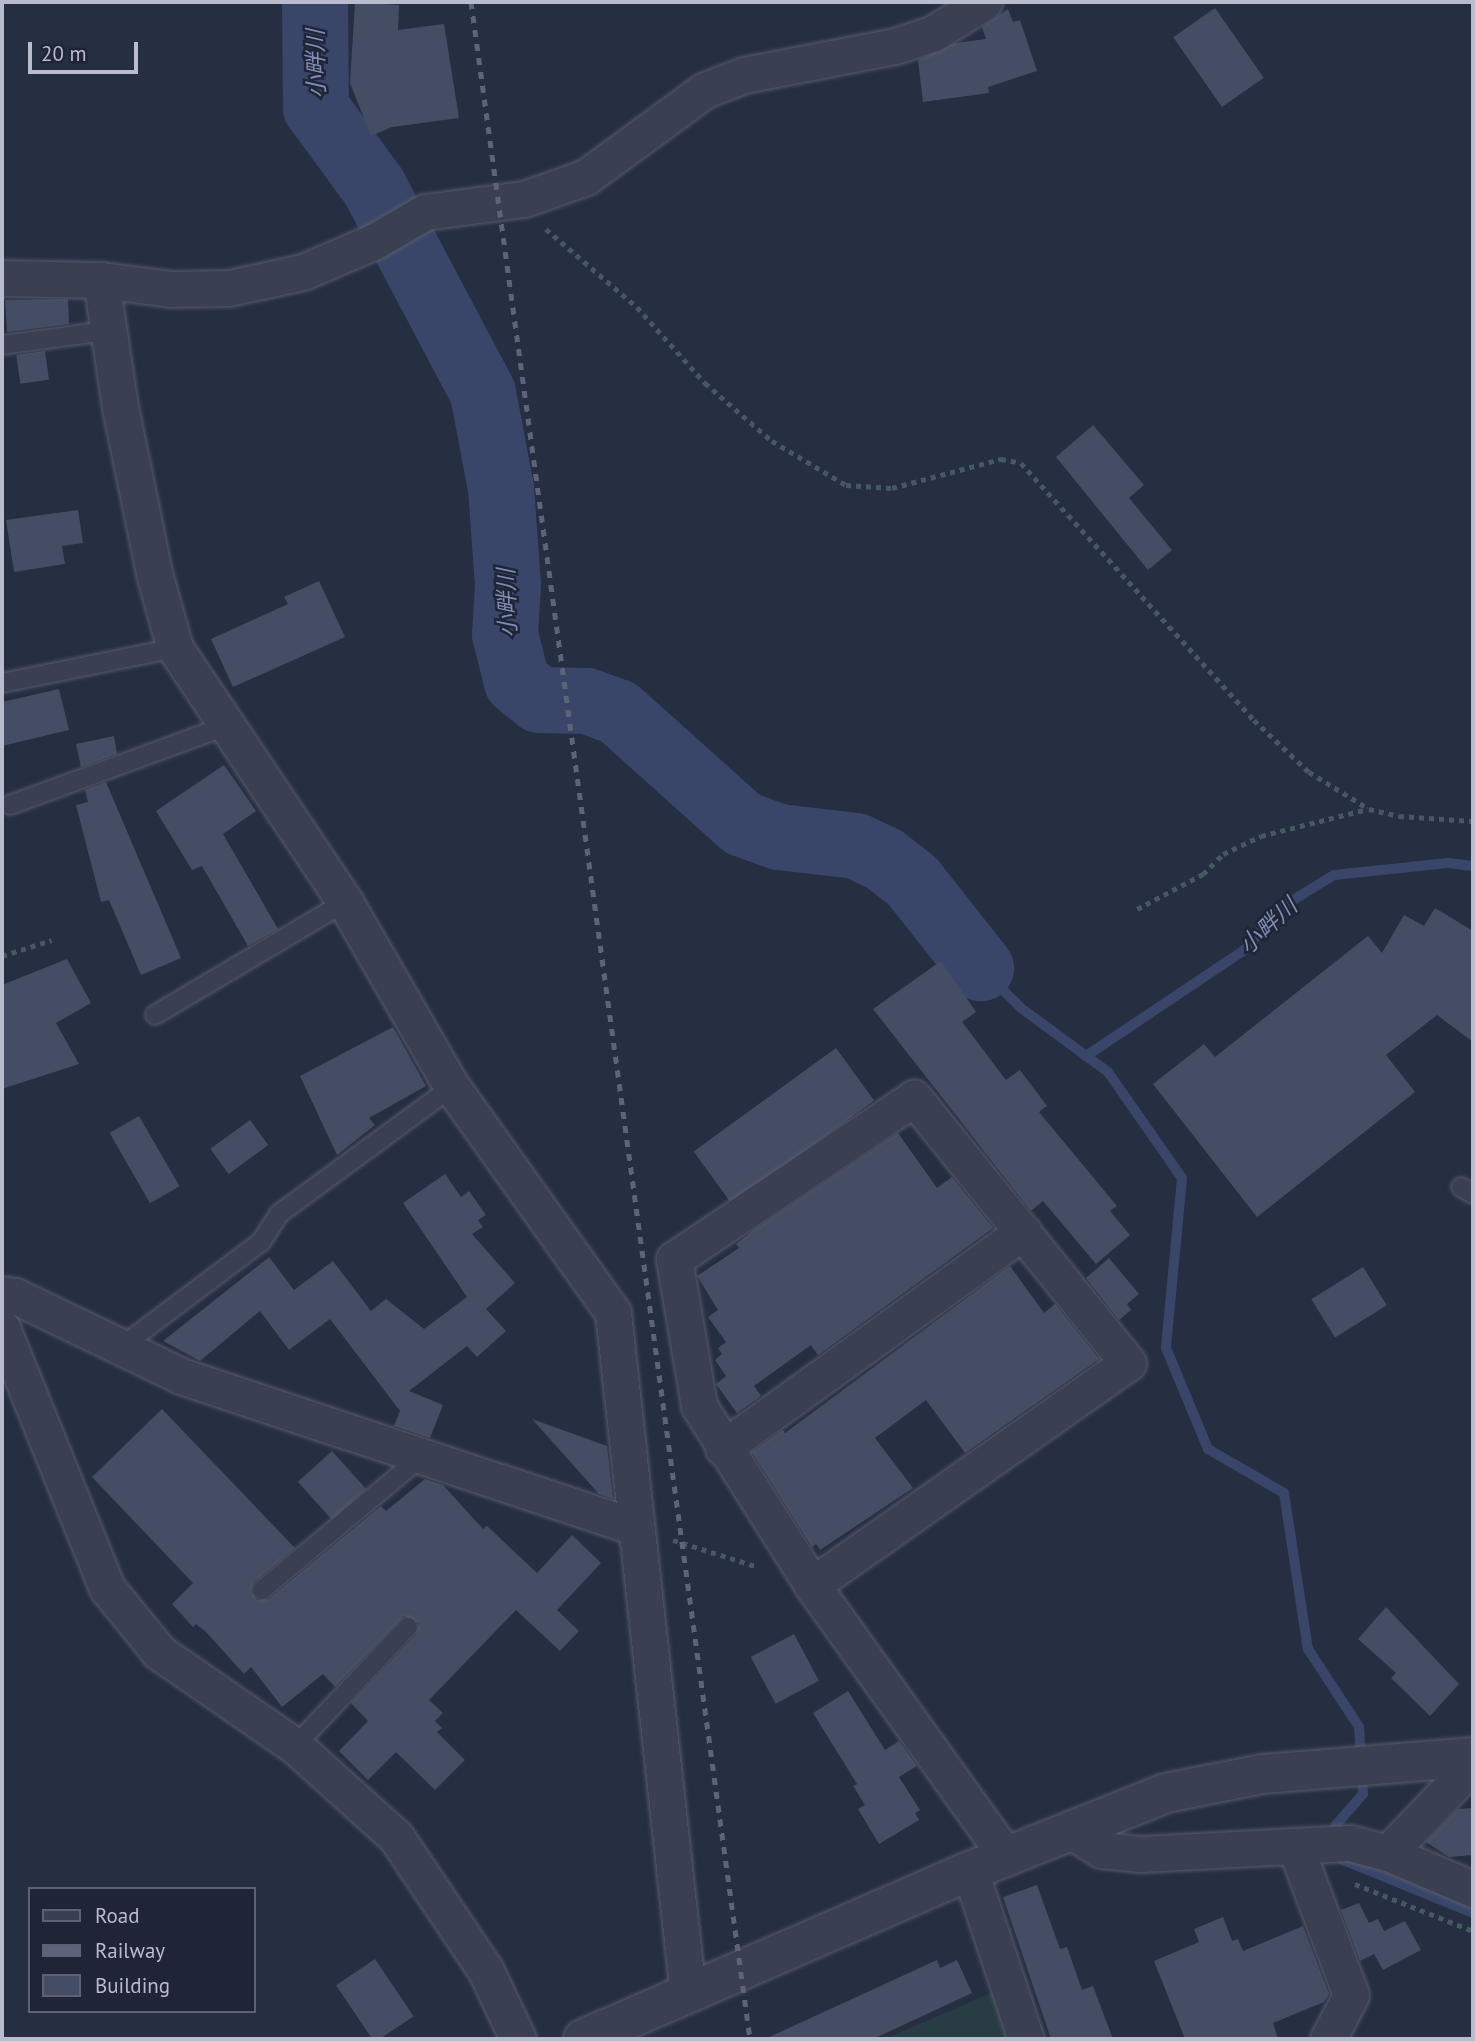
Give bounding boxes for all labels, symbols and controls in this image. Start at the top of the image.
scale bar [32,28,142,72]
water label: 小畔川 [302,29,330,99]
text: 20 m [41,40,87,67]
water label: 小畔川 [492,568,522,638]
water label: 小畔川 [1233,892,1303,960]
legend [28,1887,256,2013]
text: Road [95,1902,139,1929]
text: Railway [95,1937,165,1964]
text: Building [95,1972,170,1999]

